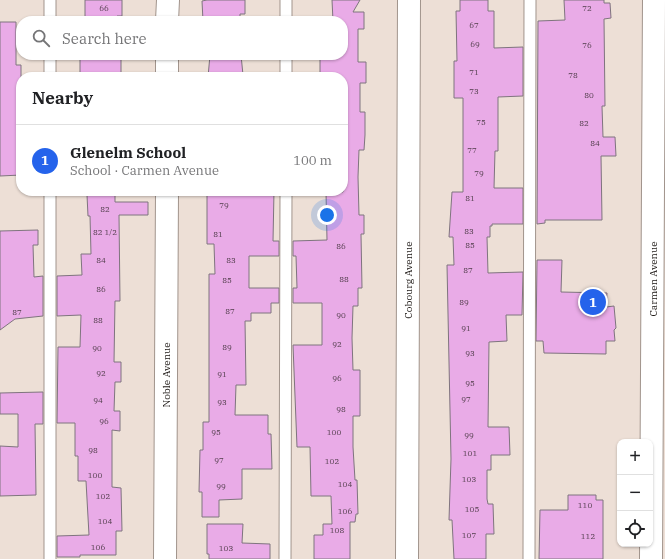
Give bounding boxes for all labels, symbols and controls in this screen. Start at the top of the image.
house number: 66 [99,3,109,13]
house number: 72 [582,3,592,13]
search box [16,16,348,60]
house number: 67 [469,20,479,30]
icon: search [30,27,52,49]
text: Search here [62,29,147,48]
house number: 69 [470,39,480,49]
house number: 76 [582,40,592,50]
house number: 71 [469,67,479,77]
house number: 78 [568,70,578,80]
house number: 73 [469,86,479,96]
text: Nearby [32,87,93,109]
house number: 80 [584,90,594,100]
house number: 75 [476,117,486,127]
house number: 82 [579,118,589,128]
house number: 84 [590,138,600,148]
text: Glenelm School [70,143,186,162]
house number: 77 [467,145,477,155]
text: 1 [41,152,49,169]
text: 100 m [293,152,332,169]
text: School · Carmen Avenue [70,162,219,179]
house number: 79 [474,168,484,178]
house number: 81 [465,193,475,203]
house number: 79 [219,200,229,210]
house number: 82 [100,204,110,214]
your location [317,205,337,225]
house number: 83 [464,226,474,236]
house number: 82 1/2 [93,227,117,237]
house number: 81 [213,229,223,239]
house number: 85 [465,240,475,250]
house number: 86 [336,241,346,251]
street label: Cobourg Avenue [402,241,415,319]
street label: Carmen Avenue [647,241,660,317]
house number: 84 [96,255,106,265]
house number: 83 [226,255,236,265]
house number: 87 [463,265,473,275]
house number: 88 [339,274,349,284]
house number: 85 [222,275,232,285]
house number: 86 [96,284,106,294]
pin: 1 [580,287,606,317]
house number: 89 [459,297,469,307]
house number: 87 [225,306,235,316]
house number: 87 [12,307,22,317]
house number: 90 [336,310,346,320]
house number: 88 [93,315,103,325]
house number: 91 [461,323,471,333]
house number: 92 [332,339,342,349]
street label: Noble Avenue [160,342,173,408]
house number: 89 [222,342,232,352]
house number: 90 [92,343,102,353]
house number: 93 [465,348,475,358]
house number: 92 [96,368,106,378]
house number: 91 [217,369,227,379]
house number: 96 [332,373,342,383]
house number: 95 [465,378,475,388]
house number: 97 [461,394,471,404]
house number: 94 [93,395,103,405]
house number: 93 [217,397,227,407]
house number: 98 [336,404,346,414]
house number: 96 [99,416,109,426]
house number: 95 [211,427,221,437]
house number: 100 [327,427,341,437]
house number: 99 [464,430,474,440]
map controls [617,439,653,547]
button: + [617,439,653,475]
house number: 98 [88,445,98,455]
house number: 101 [463,448,477,458]
house number: 97 [214,455,224,465]
house number: 102 [325,456,339,466]
house number: 100 [88,470,102,480]
house number: 103 [462,474,476,484]
button: − [617,475,653,511]
house number: 104 [338,479,352,489]
house number: 99 [216,481,226,491]
house number: 102 [96,491,110,501]
house number: 110 [578,500,592,510]
house number: 105 [465,504,479,514]
house number: 106 [338,506,352,516]
button: locate [617,511,653,547]
house number: 104 [98,516,112,526]
house number: 108 [330,525,344,535]
house number: 107 [462,530,476,540]
house number: 112 [581,531,595,541]
house number: 106 [91,542,105,552]
house number: 103 [219,543,233,553]

